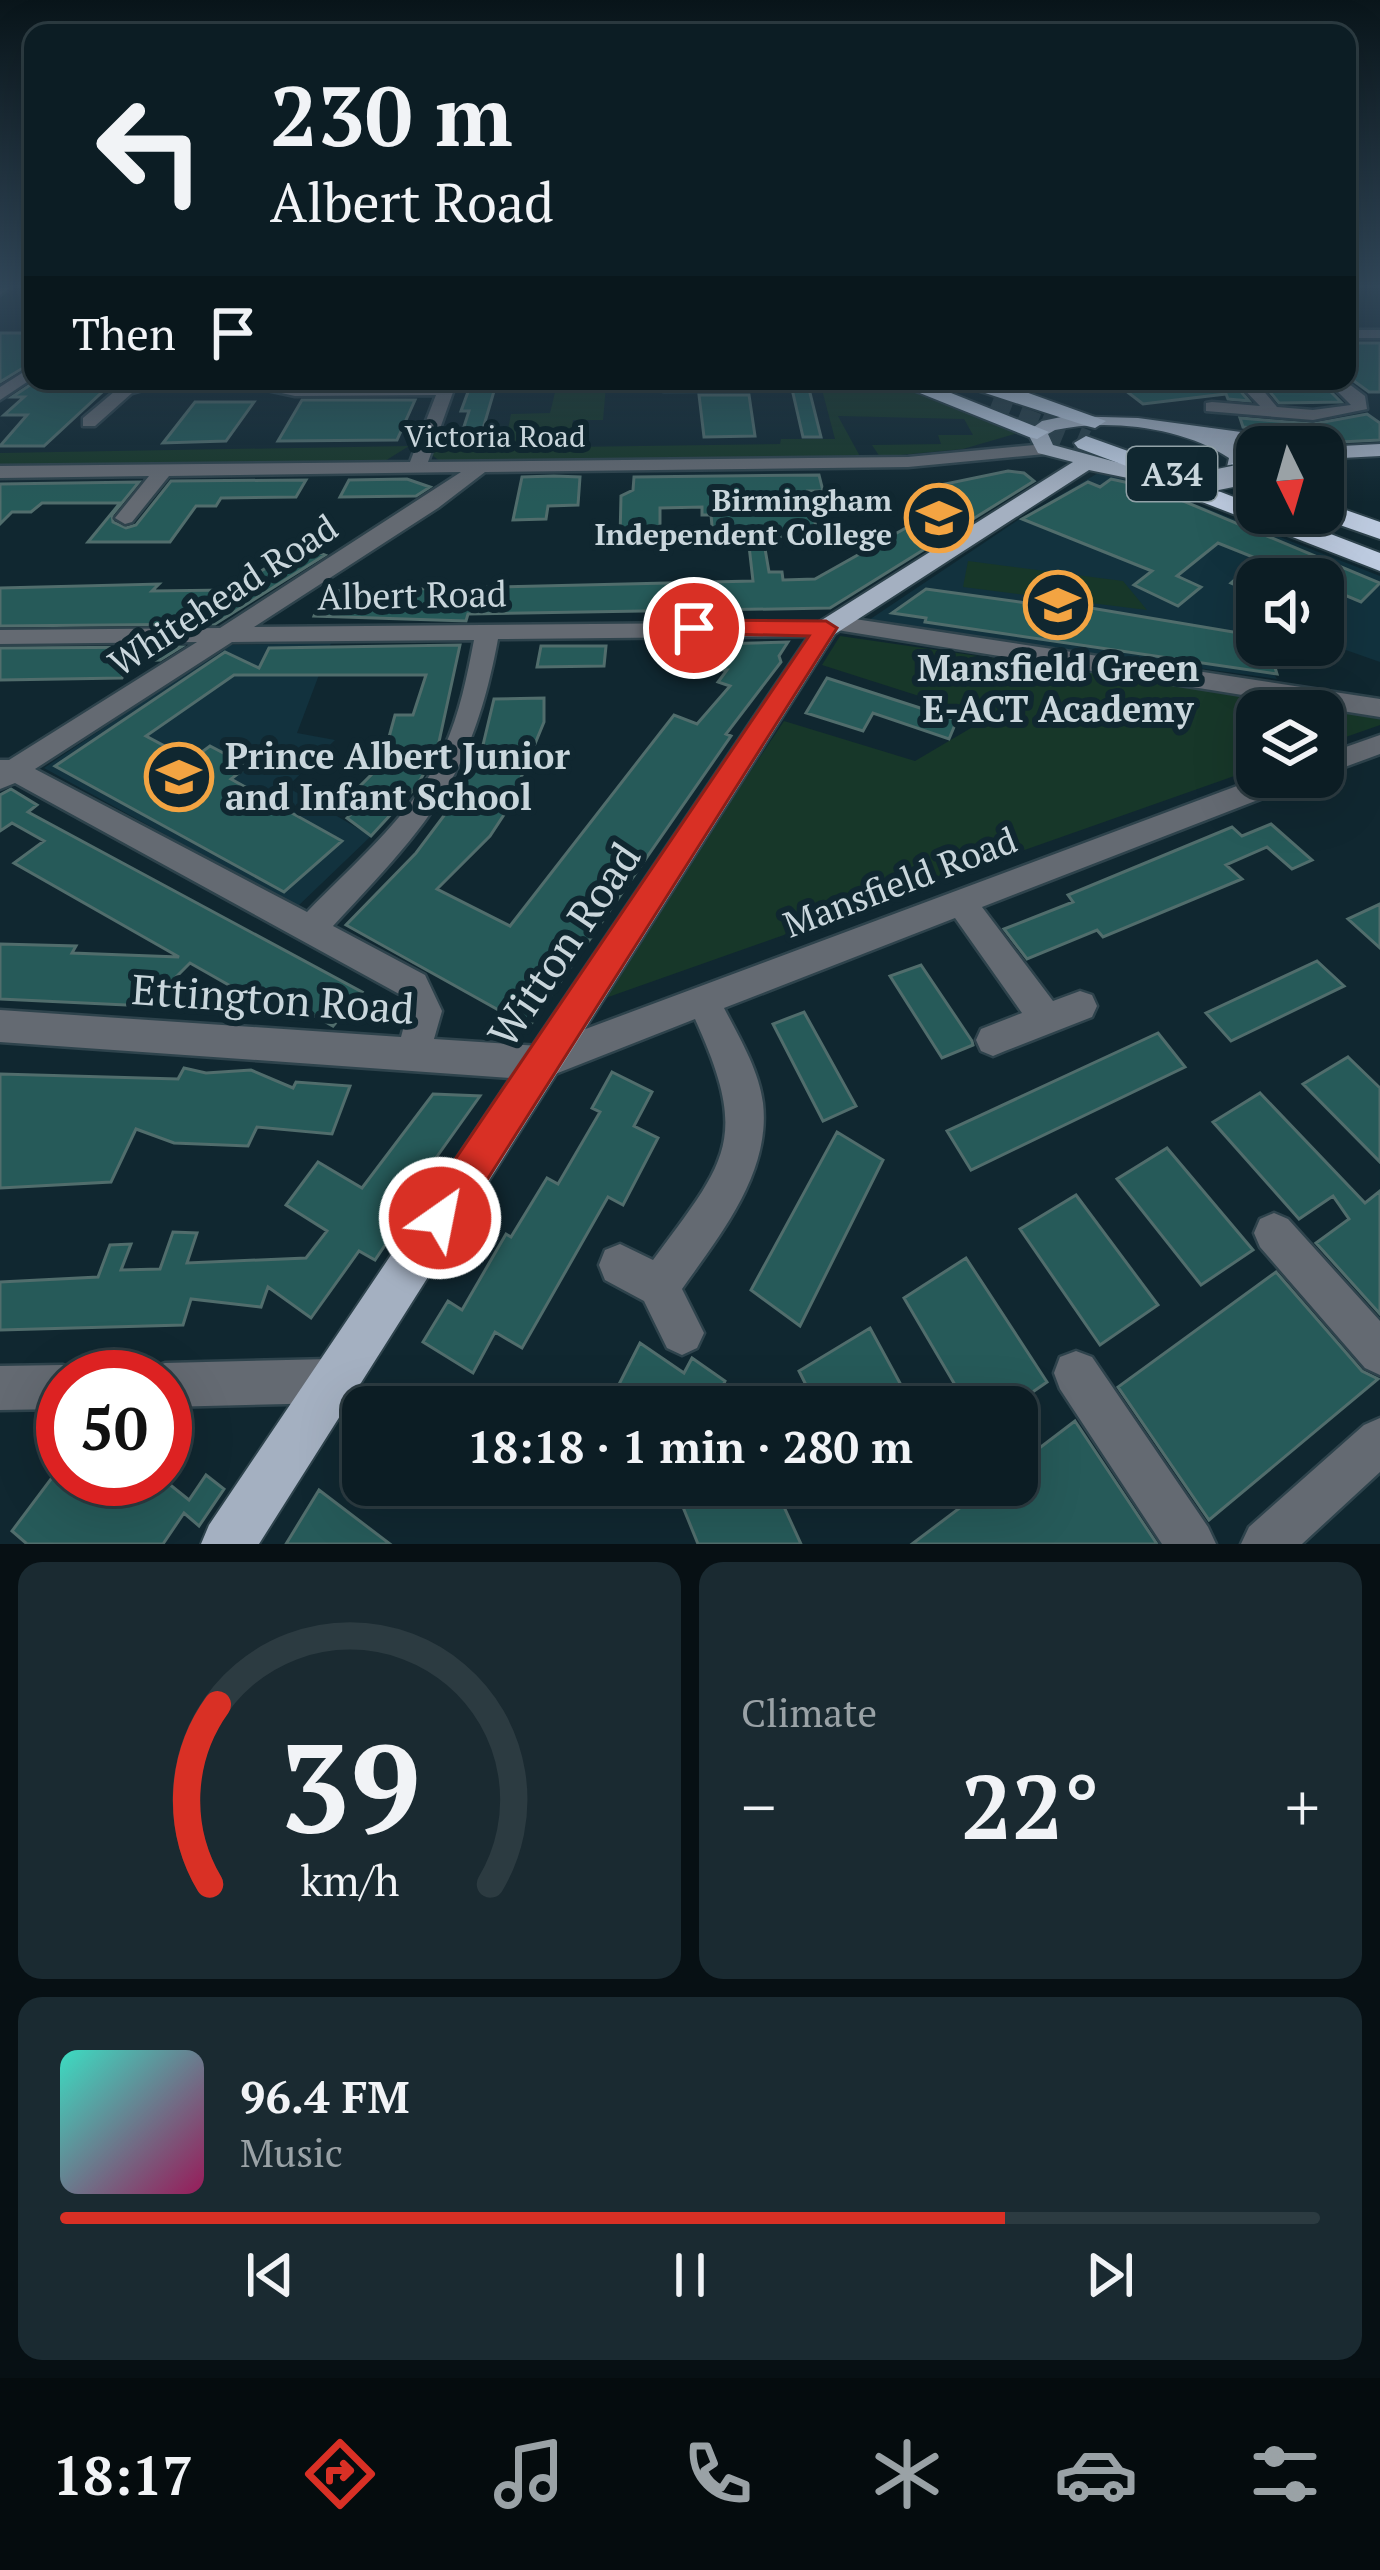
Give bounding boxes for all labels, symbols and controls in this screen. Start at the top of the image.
text: 230 m [270,59,513,170]
icon: left [72,72,228,228]
text: Albert Road [270,166,554,237]
icon: arrive [200,300,266,366]
text: Then [72,303,176,363]
street label: Victoria Road [404,416,586,456]
north arrow [1236,426,1344,534]
map controls [1236,426,1344,798]
road number: A34 [1127,447,1217,501]
place label: Birmingham Independent College [594,480,892,554]
school or university icon: Birmingham Independent College [904,483,974,553]
street label: Whitehead Road [99,503,346,686]
button: sound [1236,558,1344,666]
street label: Albert Road [317,569,507,620]
school or university icon: Mansfield Green E-ACT Academy [1023,570,1093,640]
pin [643,577,745,679]
icon: arrive [661,595,727,661]
place label: Mansfield Green E-ACT Academy [917,644,1199,732]
button: layers [1236,690,1344,798]
place label: Prince Albert Junior and Infant School [225,732,570,820]
school or university icon: Prince Albert Junior and Infant School [144,742,214,812]
street label: Mansfield Road [777,816,1023,948]
street label: Witton Road [474,831,652,1058]
street label: Ettington Road [130,960,416,1036]
position arrow [377,1155,503,1281]
speed limit sign: 50 [36,1350,192,1506]
text: 18:18 · 1 min · 280 m [467,1416,913,1476]
text: Climate [741,1686,877,1738]
text: 39 [279,1703,420,1869]
text: 22° [961,1745,1100,1865]
text: − [741,1762,776,1850]
text: + [1285,1762,1320,1850]
text: km/h [300,1850,399,1907]
text: 96.4 FM [240,2066,409,2126]
text: Music [240,2126,343,2178]
icon: previous [237,2242,303,2308]
icon: pause [657,2242,723,2308]
icon: next [1077,2242,1143,2308]
icon: directions [298,2432,382,2516]
icon: music [487,2432,571,2516]
icon: phone [676,2432,760,2516]
icon: climate [865,2432,949,2516]
icon: car [1054,2432,1138,2516]
icon: filters [1243,2432,1327,2516]
text: 18:17 [53,2439,193,2510]

